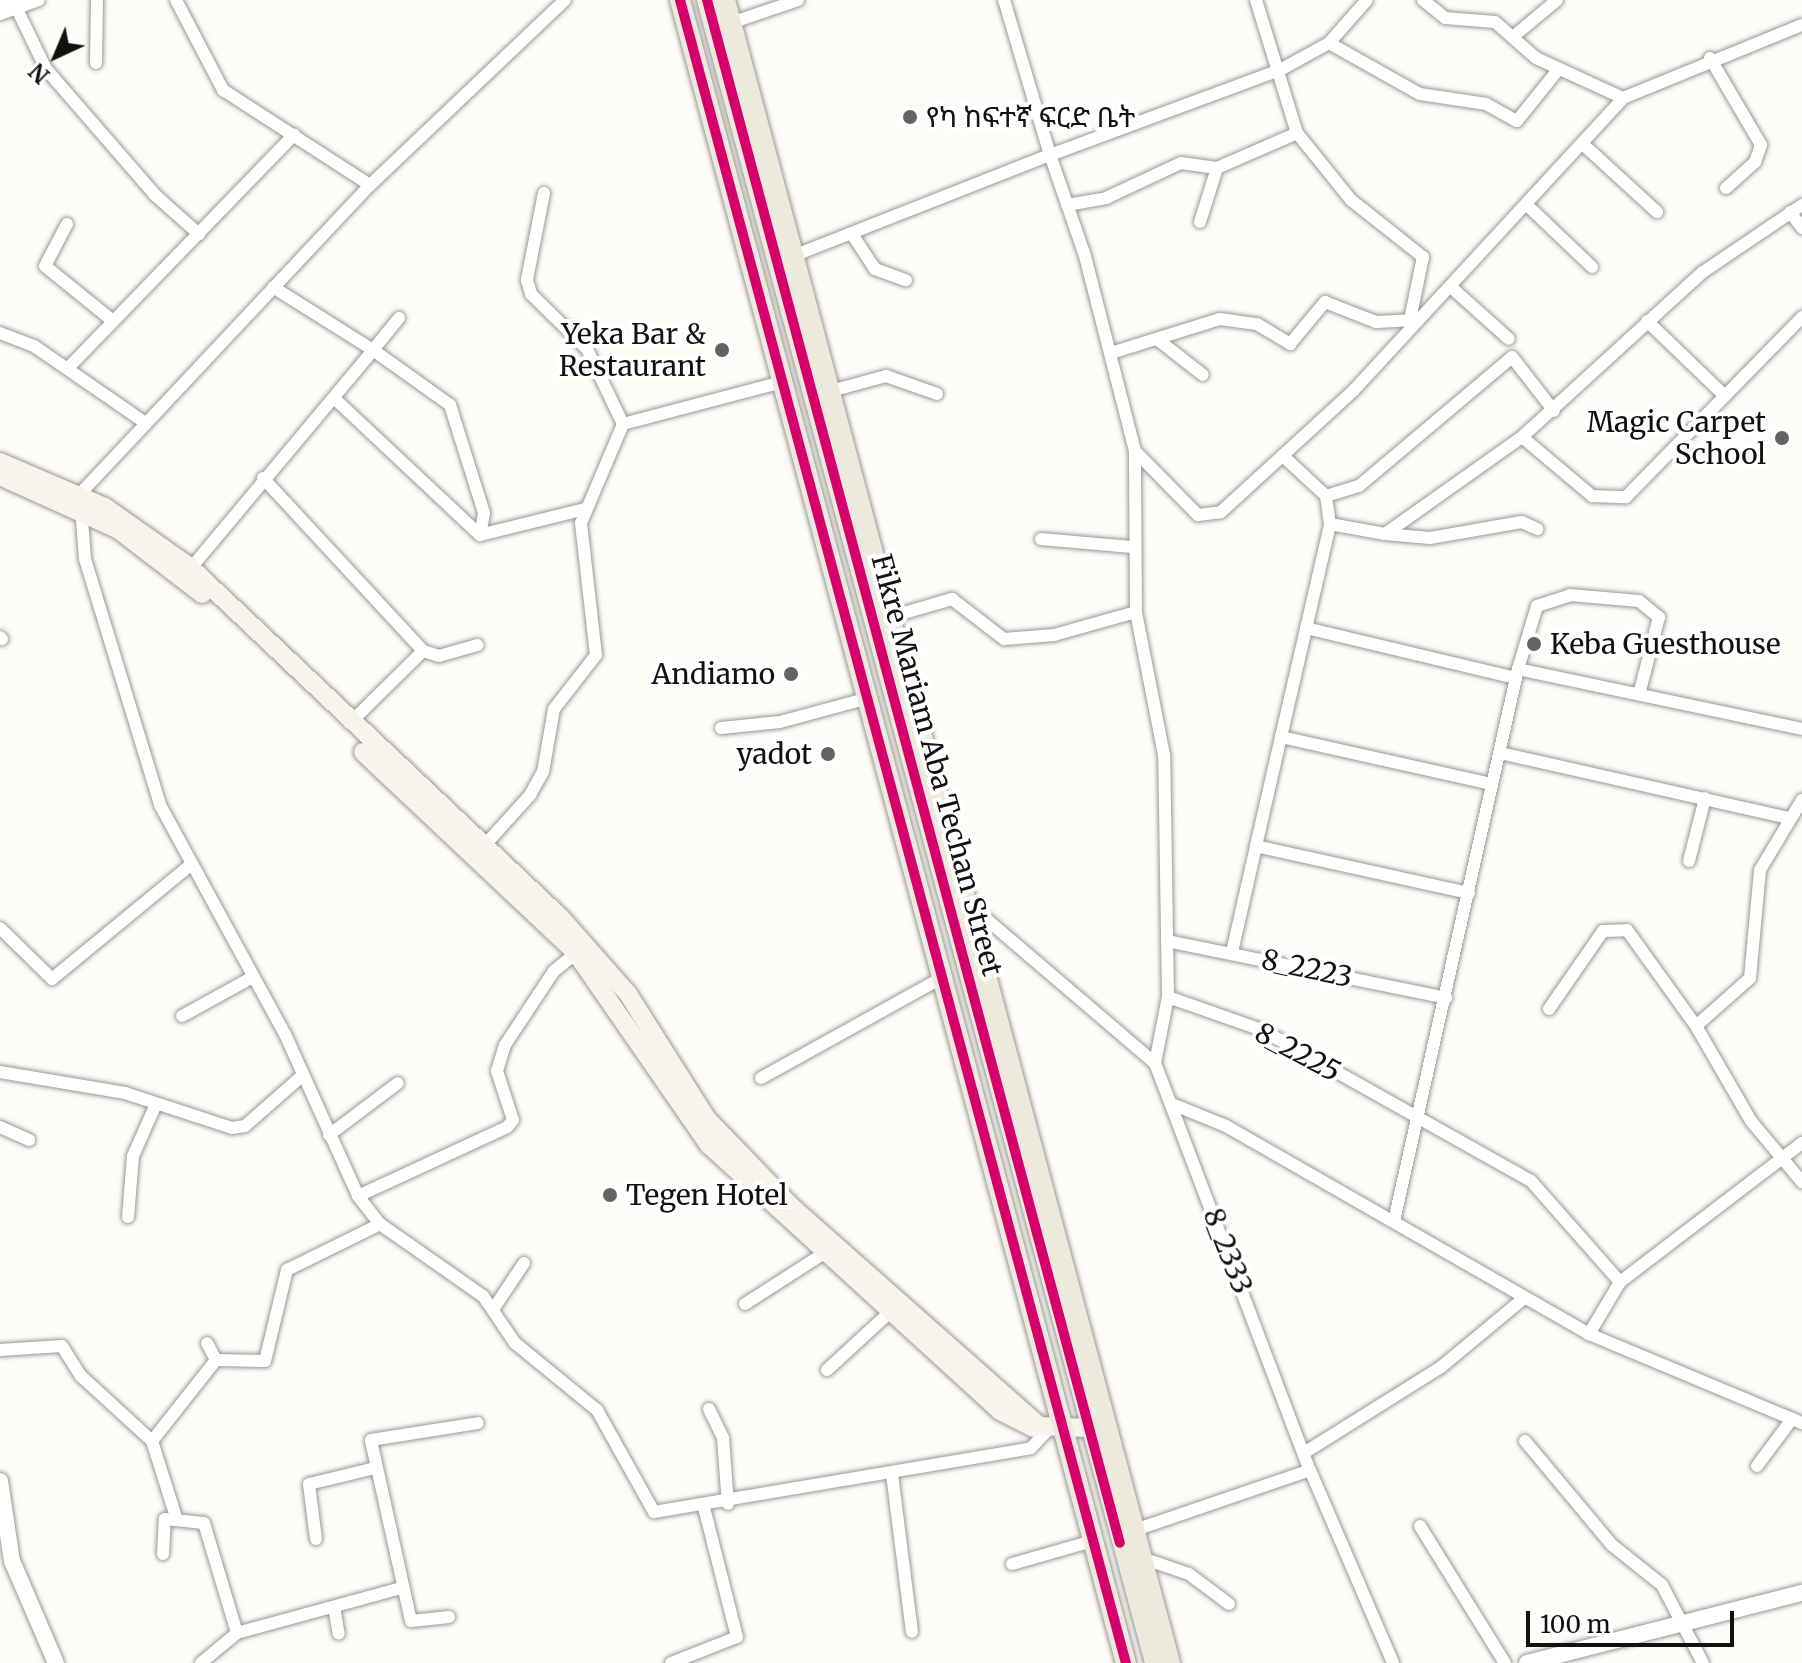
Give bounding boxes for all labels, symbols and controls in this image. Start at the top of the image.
north arrow [16,16,96,96]
text: N [23,57,55,89]
place label: የካ ከፍተኛ ፍርድ ቤት [926,100,1135,134]
marker: የካ ከፍተኛ ፍርድ ቤት [901,108,919,126]
place label: Yeka Bar & Restaurant [559,317,706,383]
marker: Yeka Bar & Restaurant [713,341,731,359]
place label: Magic Carpet School [1587,405,1766,471]
marker: Magic Carpet School [1773,429,1791,447]
street label: Fikre Mariam Aba Techan Street [864,551,1010,979]
place label: Keba Guesthouse [1550,627,1780,661]
marker: Keba Guesthouse [1525,635,1543,653]
place label: Andiamo [652,657,775,691]
marker: Andiamo [782,665,800,683]
place label: yadot [737,737,812,771]
marker: yadot [819,745,837,763]
street label: 8_2223 [1259,942,1355,994]
street label: 8_2225 [1249,1016,1347,1088]
place label: Tegen Hotel [626,1178,788,1212]
marker: Tegen Hotel [601,1186,619,1204]
street label: 8_2333 [1196,1203,1260,1299]
scale bar [1530,1595,1738,1645]
text: 100 m [1540,1609,1610,1640]

